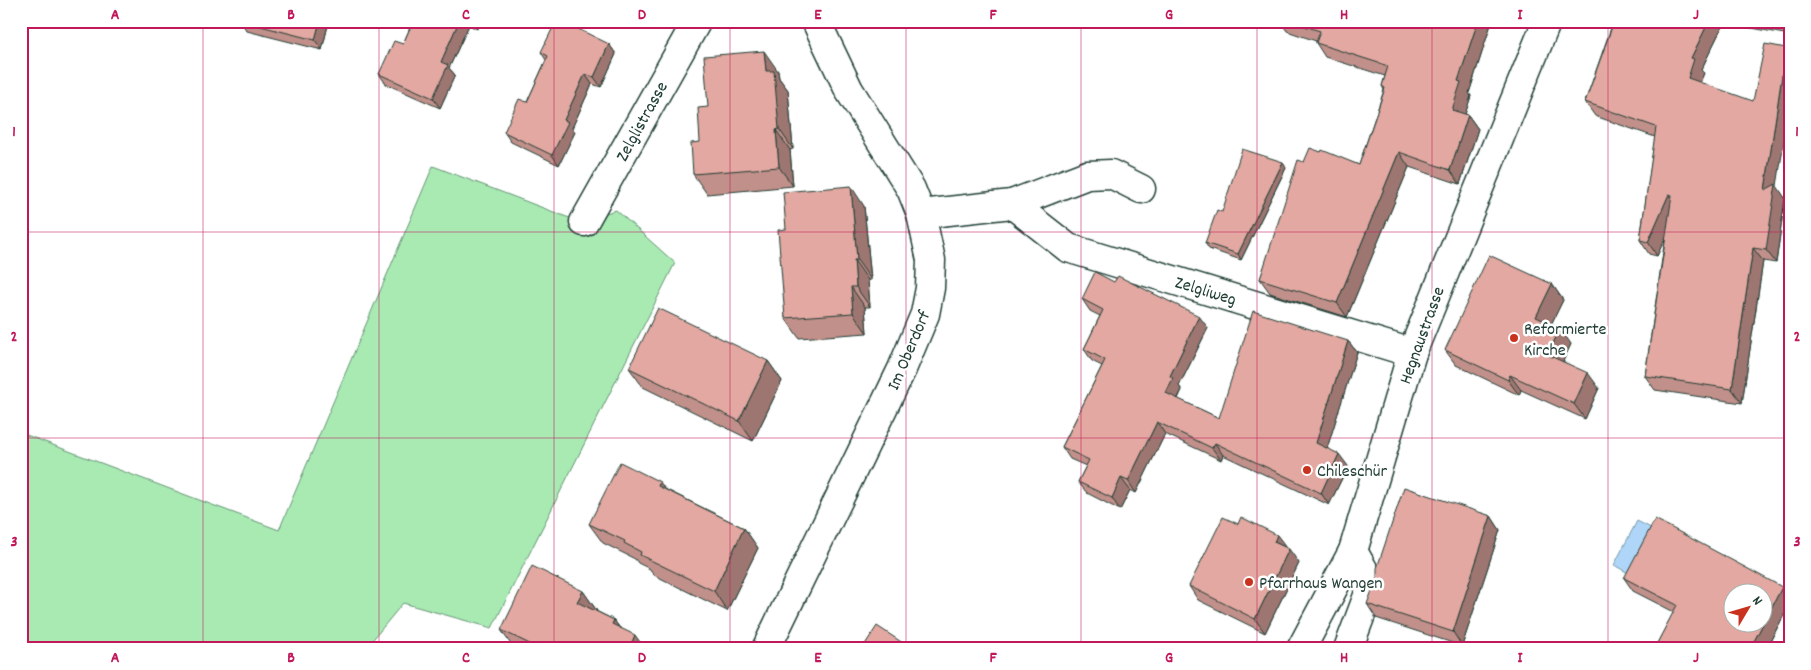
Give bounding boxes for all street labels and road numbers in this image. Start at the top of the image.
street label: Zelglistrasse [611,78,675,167]
street label: Zelgliweg [1171,271,1239,314]
street label: Hegnaustrasse [1394,284,1453,388]
street label: Im Oberdorf [882,307,939,395]

